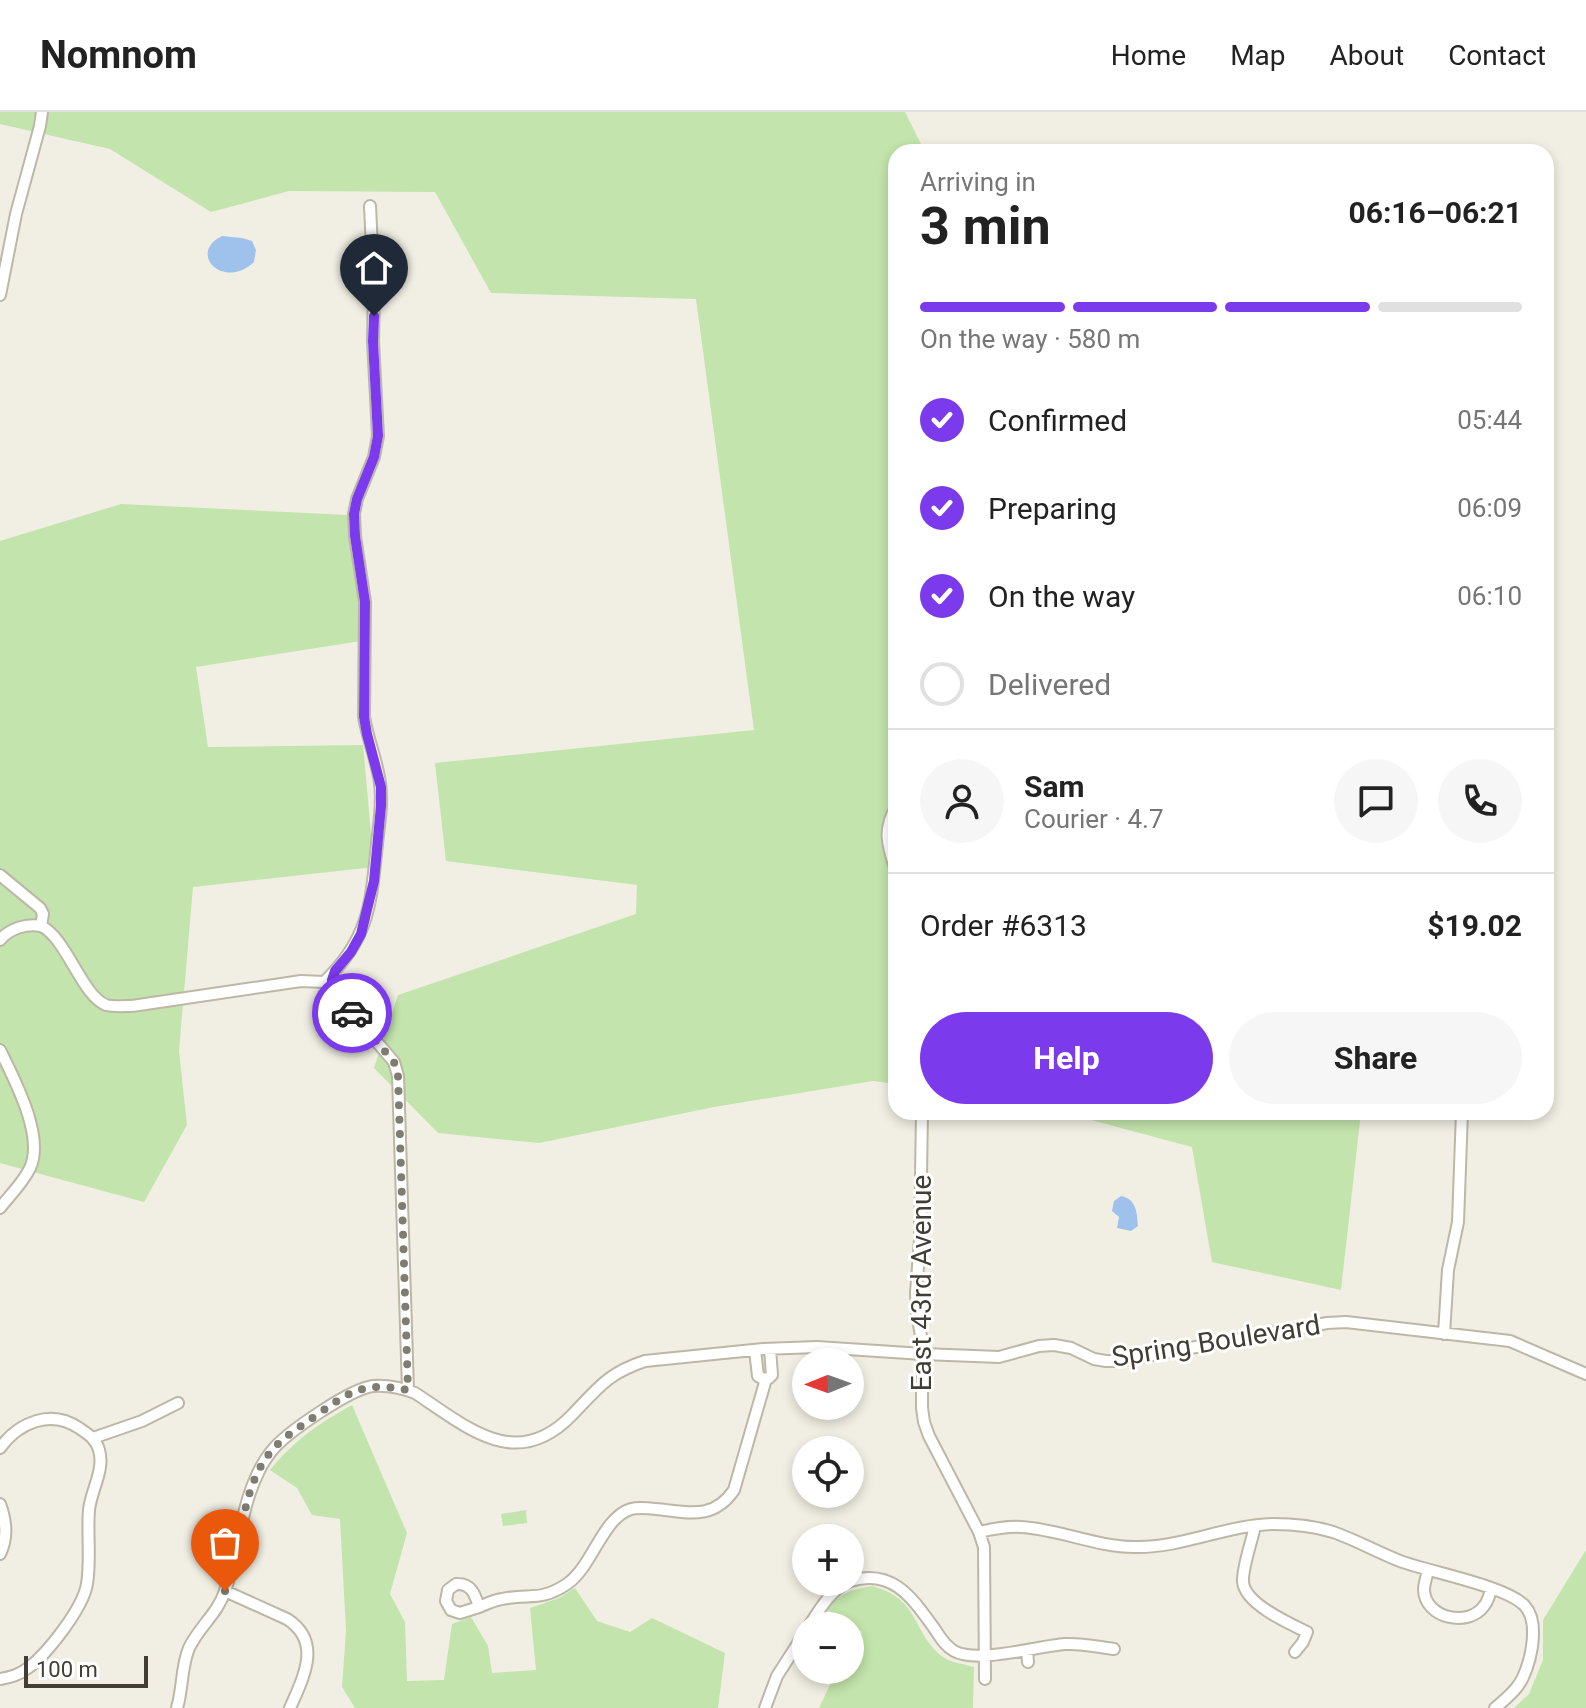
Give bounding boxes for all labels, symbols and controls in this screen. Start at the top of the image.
text: Nomnom [40,33,197,77]
text: Home [1111,39,1186,72]
text: Map [1230,39,1286,72]
text: About [1330,39,1404,72]
text: Contact [1448,39,1546,72]
text: Arriving in [920,167,1036,197]
text: 06:16–06:21 [1348,195,1522,230]
text: 3 min [920,196,1051,257]
pin [340,234,408,316]
icon: home [352,246,396,290]
text: On the way · 580 m [920,324,1140,354]
icon: check [920,398,964,442]
text: Confirmed [988,403,1127,438]
text: 05:44 [1457,405,1522,435]
icon: check [920,486,964,530]
text: Preparing [988,491,1117,526]
text: 06:09 [1457,493,1522,523]
icon: check [920,574,964,618]
text: On the way [988,579,1135,614]
text: 06:10 [1457,581,1522,611]
text: Delivered [988,667,1111,702]
button: person [920,759,1004,843]
button: chat [1334,759,1418,843]
button: phone [1438,759,1522,843]
text: Sam [1024,769,1085,804]
text: Courier · 4.7 [1024,804,1164,834]
text: Order #6313 [920,908,1087,943]
text: $19.02 [1427,908,1522,943]
courier [312,973,392,1053]
icon: car [330,991,374,1035]
button: Help [920,1012,1213,1104]
button: Share [1229,1012,1522,1104]
street label: East 43rd Avenue [905,1175,938,1391]
street label: Spring Boulevard [1109,1308,1323,1374]
north arrow [792,1348,864,1420]
map controls [792,1348,864,1684]
button: locate [792,1436,864,1508]
pin [191,1509,259,1591]
icon: bag [203,1521,247,1565]
button: + [792,1524,864,1596]
button: − [792,1612,864,1684]
scale bar [24,1652,148,1688]
text: 100 m [36,1657,98,1682]

